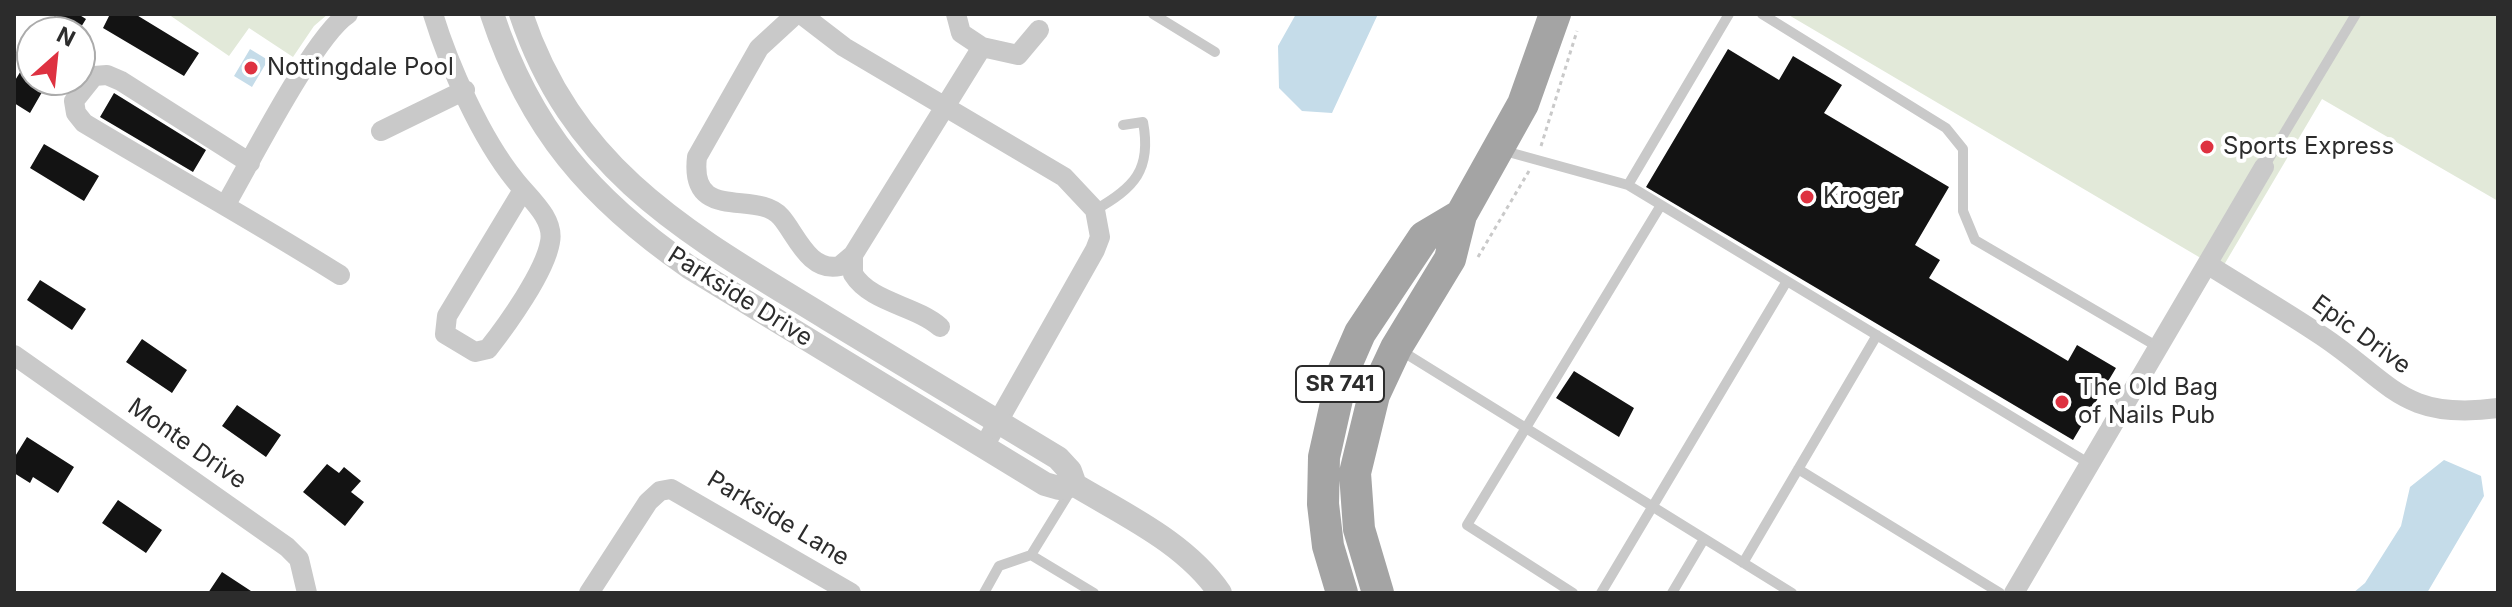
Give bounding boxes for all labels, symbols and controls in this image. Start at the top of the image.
north arrow [16,16,96,96]
text: N [53,21,79,52]
place label: Nottingdale Pool [267,54,454,82]
marker: Nottingdale Pool [242,59,260,77]
place label: Sports Express [2223,133,2394,161]
marker: Sports Express [2198,138,2216,156]
place label: Kroger [1823,183,1900,211]
marker: Kroger [1798,188,1816,206]
street label: Parkside Drive [662,241,818,353]
street label: Epic Drive [2306,290,2416,380]
road number: SR 741 [1296,366,1384,402]
place label: The Old Bag of Nails Pub [2078,374,2218,430]
street label: Monte Drive [122,393,252,495]
marker: The Old Bag of Nails Pub [2053,393,2071,411]
street label: Parkside Lane [702,465,854,573]

